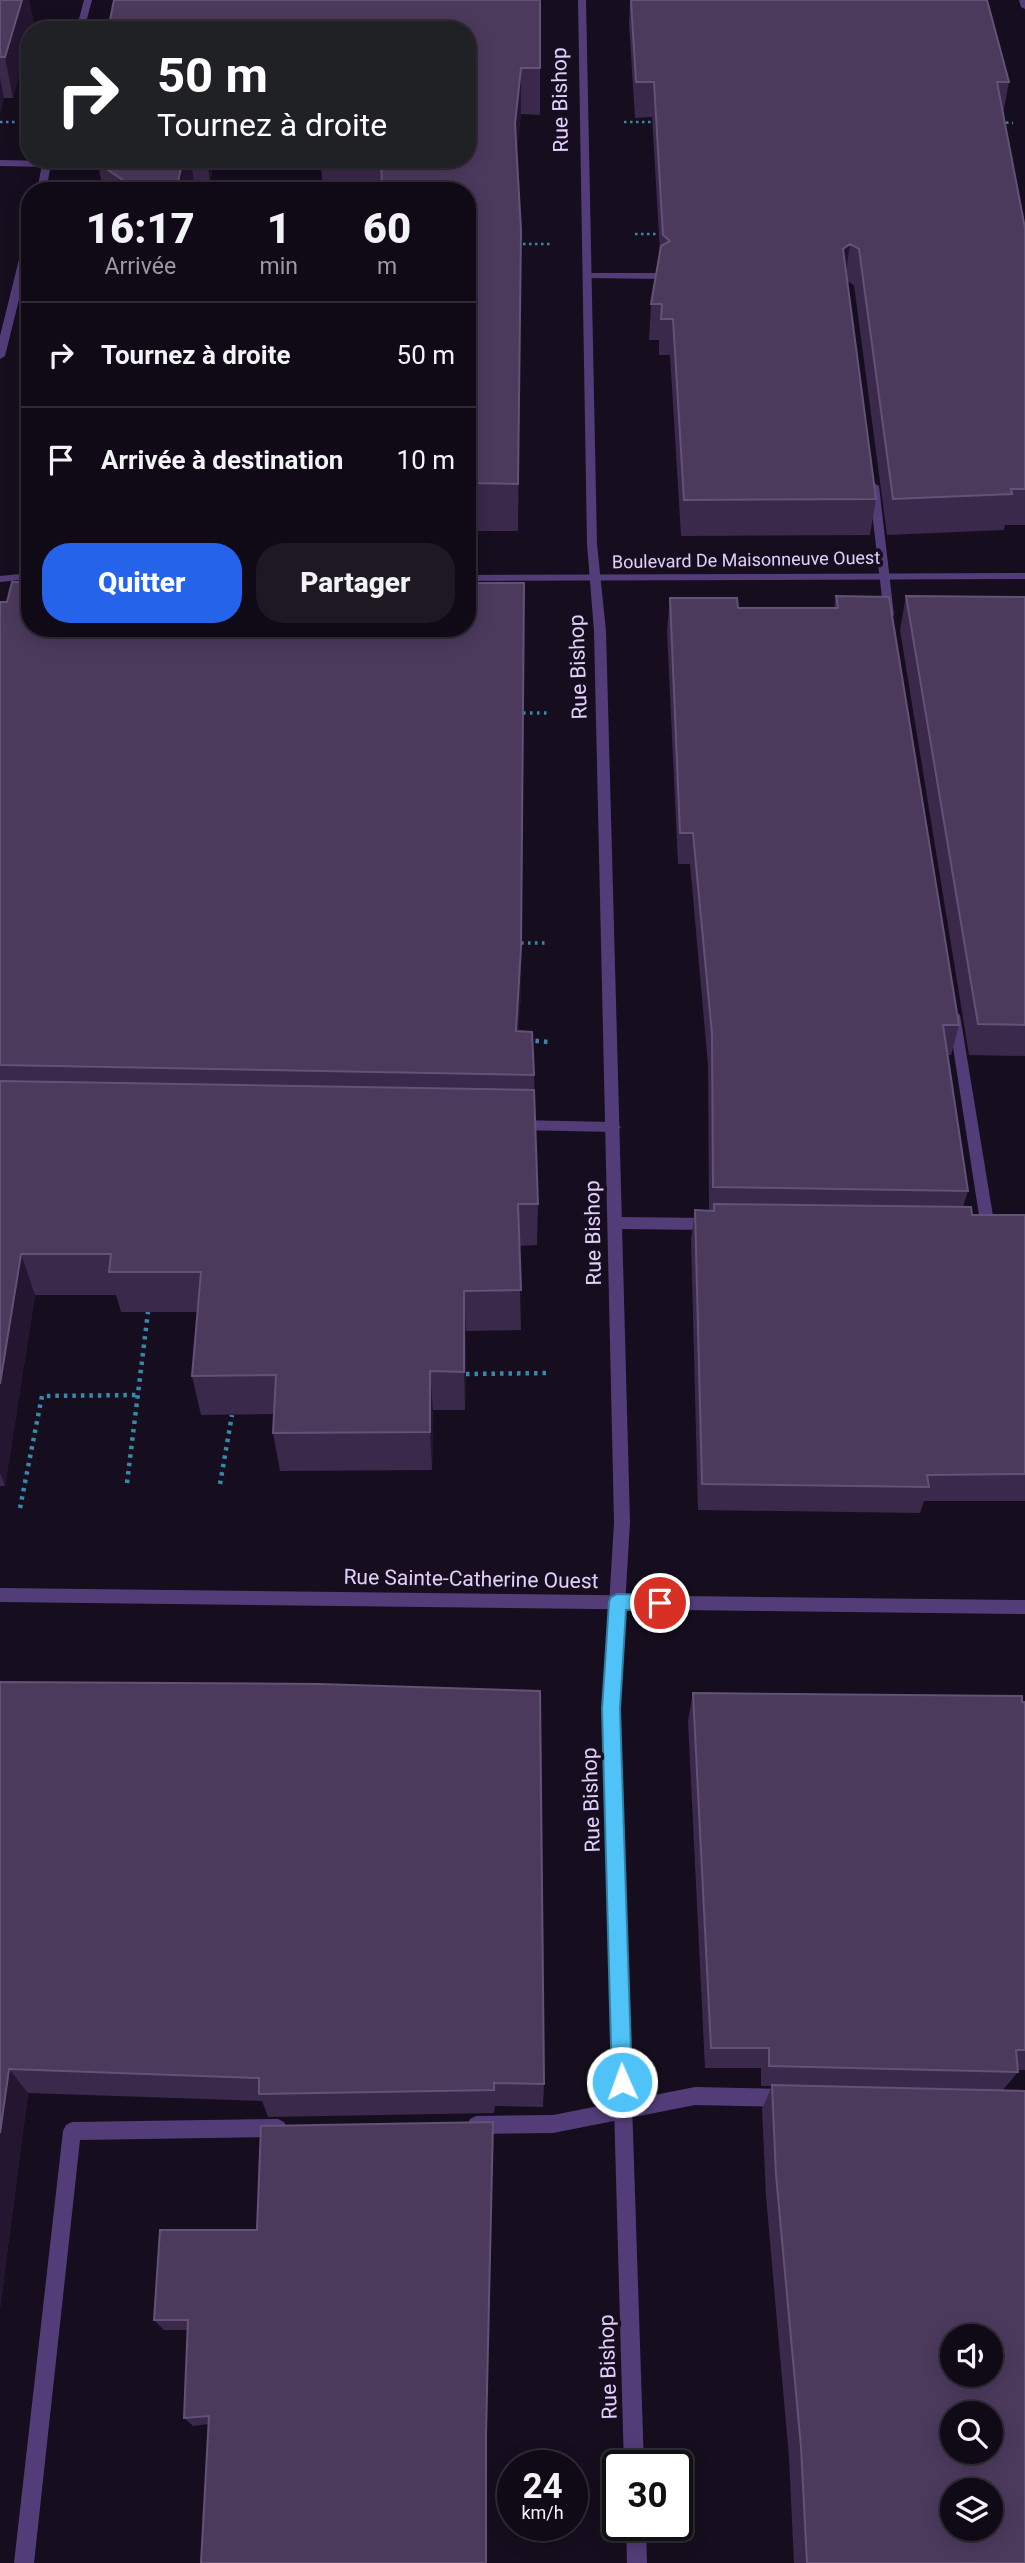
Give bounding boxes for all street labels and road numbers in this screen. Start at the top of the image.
street label: Rue Bishop [547,47,573,153]
street label: Boulevard De Maisonneuve Ouest [612,547,880,572]
street label: Rue Bishop [564,614,592,720]
street label: Rue Bishop [580,1180,606,1286]
street label: Rue Sainte-Catherine Ouest [343,1565,599,1593]
street label: Rue Bishop [577,1747,605,1853]
street label: Rue Bishop [594,2314,622,2420]

